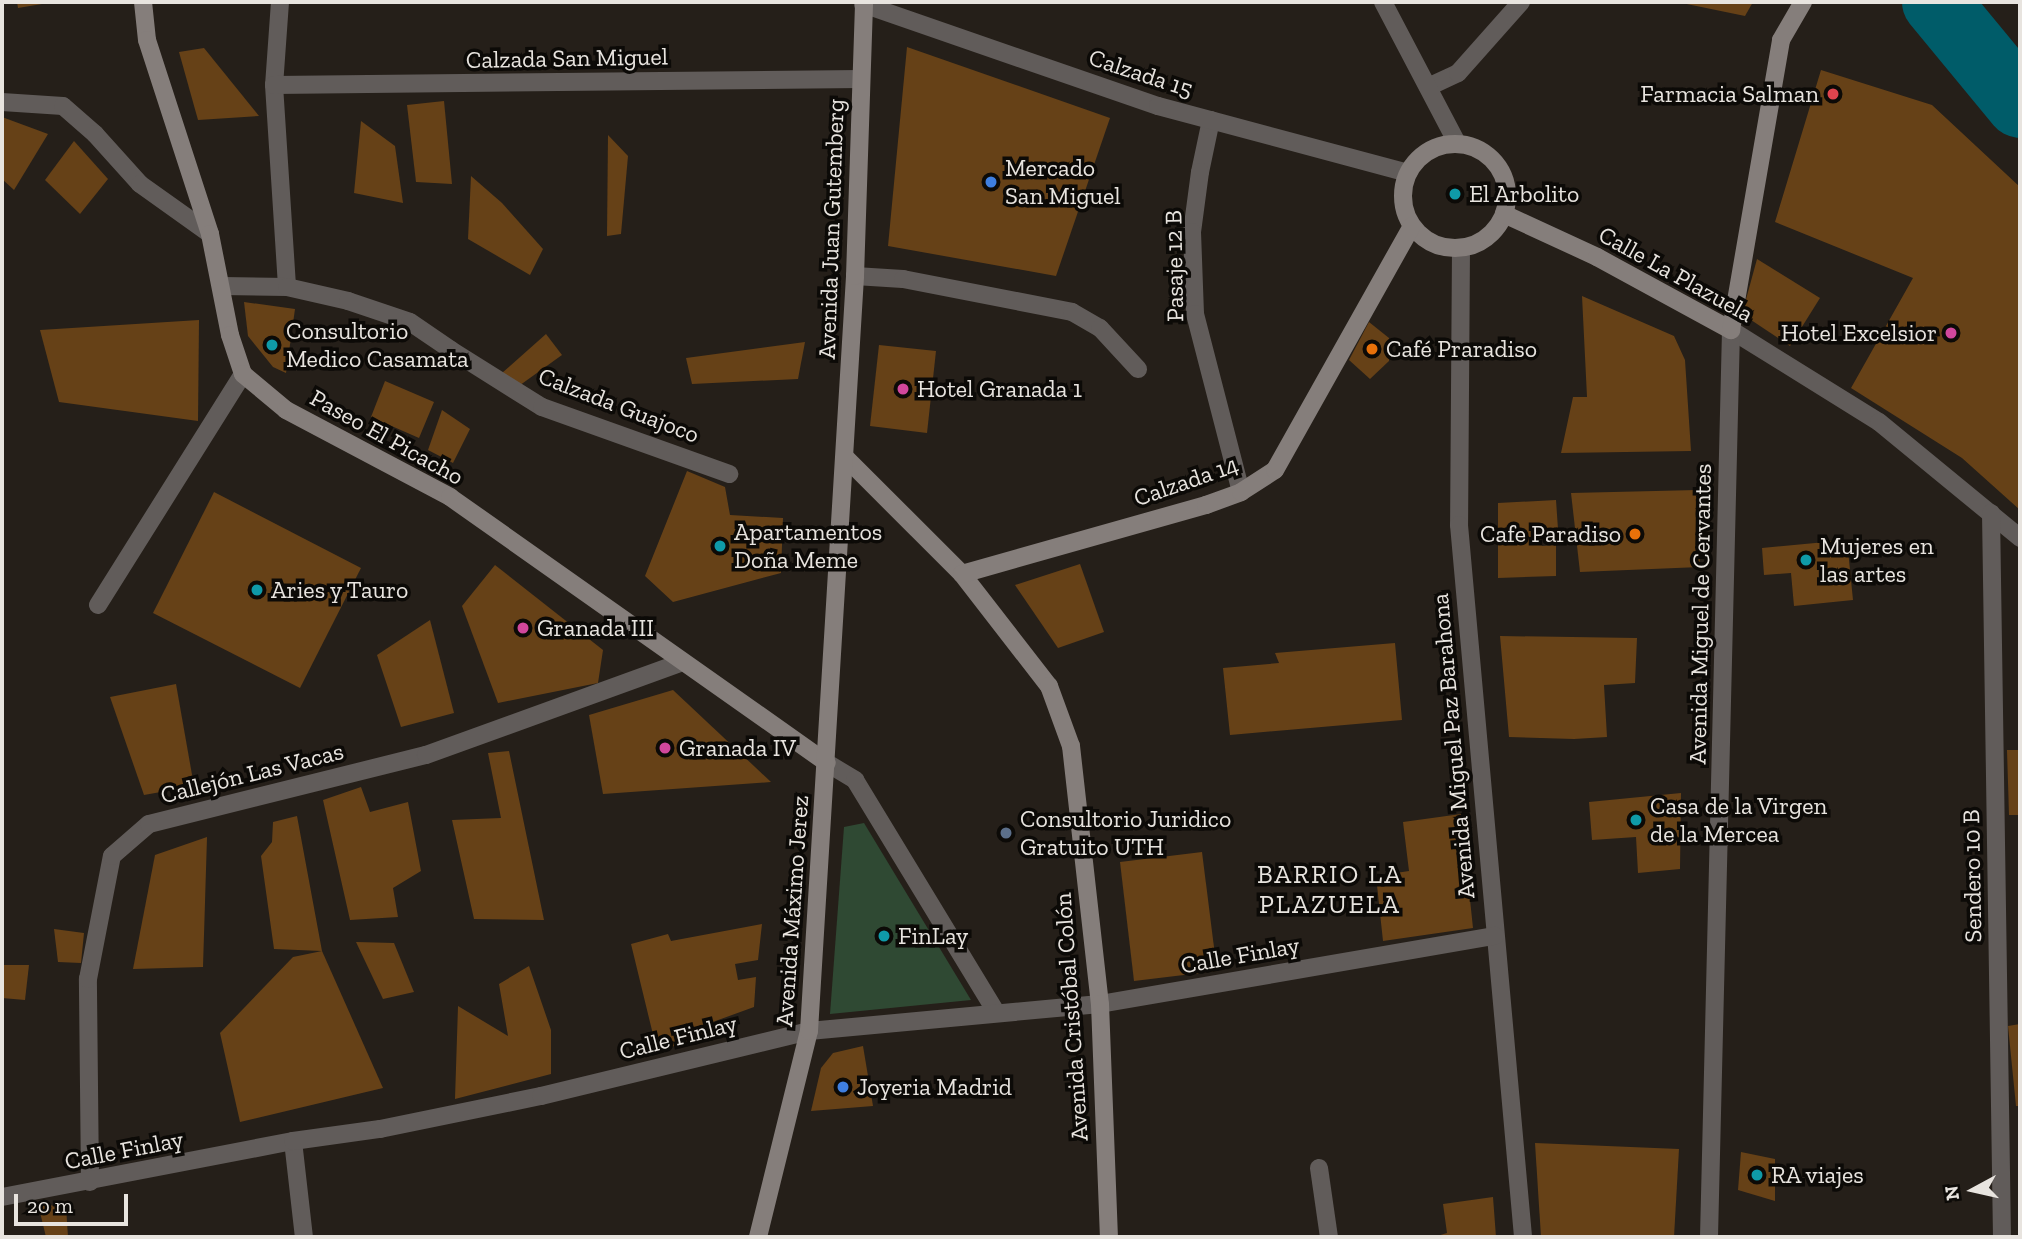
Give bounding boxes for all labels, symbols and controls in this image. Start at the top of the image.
street label: Calzada San Miguel [466,42,668,74]
street label: Calzada 15 [1085,43,1197,103]
place label: Farmacia Salman [1640,80,1819,108]
marker: Farmacia Salman [1825,86,1841,102]
street label: Avenida Juan Gutemberg [812,98,850,360]
place label: Mercado San Miguel [1005,154,1121,210]
marker: Mercado San Miguel [983,174,999,190]
place label: El Arbolito [1469,180,1580,208]
marker: El Arbolito [1447,186,1463,202]
street label: Pasaje 12 B [1159,210,1189,322]
street label: Calle La Plazuela [1594,220,1758,328]
place label: Consultorio Medico Casamata [286,317,469,373]
place label: Hotel Excelsior [1781,319,1937,347]
marker: Hotel Excelsior [1943,325,1959,341]
place label: Café Praradiso [1386,335,1537,363]
marker: Consultorio Medico Casamata [264,337,280,353]
marker: Café Praradiso [1364,341,1380,357]
street label: Calzada Guajoco [535,361,703,449]
place label: Hotel Granada 1 [917,375,1082,403]
marker: Hotel Granada 1 [895,381,911,397]
street label: Paseo El Picacho [305,383,469,491]
street label: Calzada 14 [1130,450,1242,512]
street label: Avenida Miguel de Cervantes [1683,463,1717,765]
place label: Apartamentos Doña Meme [734,518,882,574]
place label: Cafe Paradiso [1480,520,1621,548]
marker: Cafe Paradiso [1627,526,1643,542]
place label: Mujeres en las artes [1820,532,1934,588]
marker: Apartamentos Doña Meme [712,538,728,554]
marker: Mujeres en las artes [1798,552,1814,568]
place label: Aries y Tauro [271,576,410,604]
marker: Aries y Tauro [249,582,265,598]
street label: Avenida Miguel Paz Barahona [1425,592,1481,900]
place label: Granada III [537,614,654,642]
marker: Granada III [515,620,531,636]
place label: Granada IV [679,734,796,762]
street label: Callejón Las Vacas [157,736,347,810]
marker: Granada IV [657,740,673,756]
place label: Casa de la Virgen de la Mercea [1650,792,1828,848]
street label: Avenida Máximo Jerez [770,794,814,1028]
place label: Consultorio Juridico Gratuito UTH [1020,805,1232,861]
street label: Sendero 10 B [1956,809,1988,943]
marker: Casa de la Virgen de la Mercea [1628,812,1644,828]
marker: Consultorio Juridico Gratuito UTH [998,825,1014,841]
district label: BARRIO LA PLAZUELA [1258,859,1402,920]
street label: Avenida Cristóbal Colón [1048,892,1094,1142]
place label: FinLay [898,922,968,950]
marker: FinLay [876,928,892,944]
street label: Calle Finlay [1178,930,1302,980]
street label: Calle Finlay [616,1008,740,1066]
place label: Joyeria Madrid [857,1073,1012,1101]
marker: Joyeria Madrid [835,1079,851,1095]
street label: Calle Finlay [62,1124,186,1176]
north arrow [1938,1155,2008,1225]
place label: RA viajes [1771,1161,1865,1189]
marker: RA viajes [1749,1167,1765,1183]
scale bar [18,1180,131,1224]
text: N [1939,1184,1964,1202]
text: 20 m [27,1193,73,1218]

